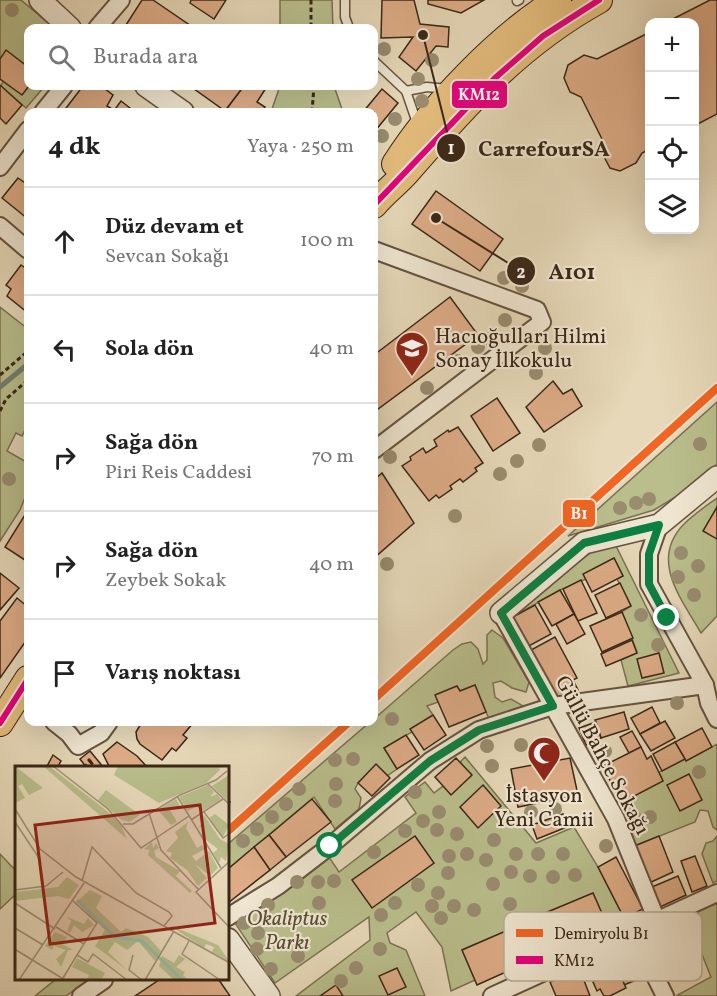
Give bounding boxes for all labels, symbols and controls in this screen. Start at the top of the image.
map controls [645,18,699,234]
button: + [645,18,699,72]
search box [24,24,378,90]
icon: search [45,41,78,74]
text: Burada ara [93,42,198,73]
button: − [645,72,699,126]
line badge: KM12 [451,80,508,109]
text: KM12 [458,85,500,107]
button: locate [645,126,699,180]
callout: CarrefourSA [436,128,622,168]
text: 4 dk [48,129,101,165]
text: Yaya · 250 m [247,133,354,161]
text: CarrefourSA [478,135,610,166]
text: 1 [447,137,455,162]
button: layers [645,180,699,234]
text: Düz devam et [105,212,244,243]
icon: ahead [48,225,81,258]
text: 100 m [300,227,354,255]
text: Sevcan Sokağı [105,243,229,271]
callout: A101 [506,251,607,291]
text: A101 [549,258,595,289]
text: 2 [516,261,526,286]
place label: Hacıoğulları Hilmi Sonay İlkokulu [435,323,606,376]
school or university icon: Hacıoğulları Hilmi Sonay İlkokulu [394,330,430,377]
icon: left [48,333,81,366]
text: Sola dön [105,334,194,365]
text: 40 m [309,335,354,363]
text: Sağa dön [105,428,198,459]
icon: right [48,441,81,474]
text: 70 m [311,443,354,471]
text: Piri Reis Caddesi [105,459,252,487]
line badge: B1 [562,499,596,528]
text: B1 [570,504,588,526]
text: Sağa dön [105,536,198,567]
icon: right [48,549,81,582]
text: 40 m [309,551,354,579]
text: Zeybek Sokak [105,567,226,595]
route end [653,604,679,630]
icon: arrive [48,657,81,690]
text: Varış noktası [105,658,241,689]
street label: Güllü Bahçe Sokağı [547,671,656,841]
mosque icon: İstasyon Yeni Camii [526,735,562,782]
inset map [15,766,230,981]
place label: İstasyon Yeni Camii [494,782,594,835]
route start [316,832,342,858]
park label: Okaliptus Parkı [247,905,328,958]
legend [504,912,702,981]
text: Demiryolu B1 [554,924,649,946]
text: KM12 [554,951,595,973]

